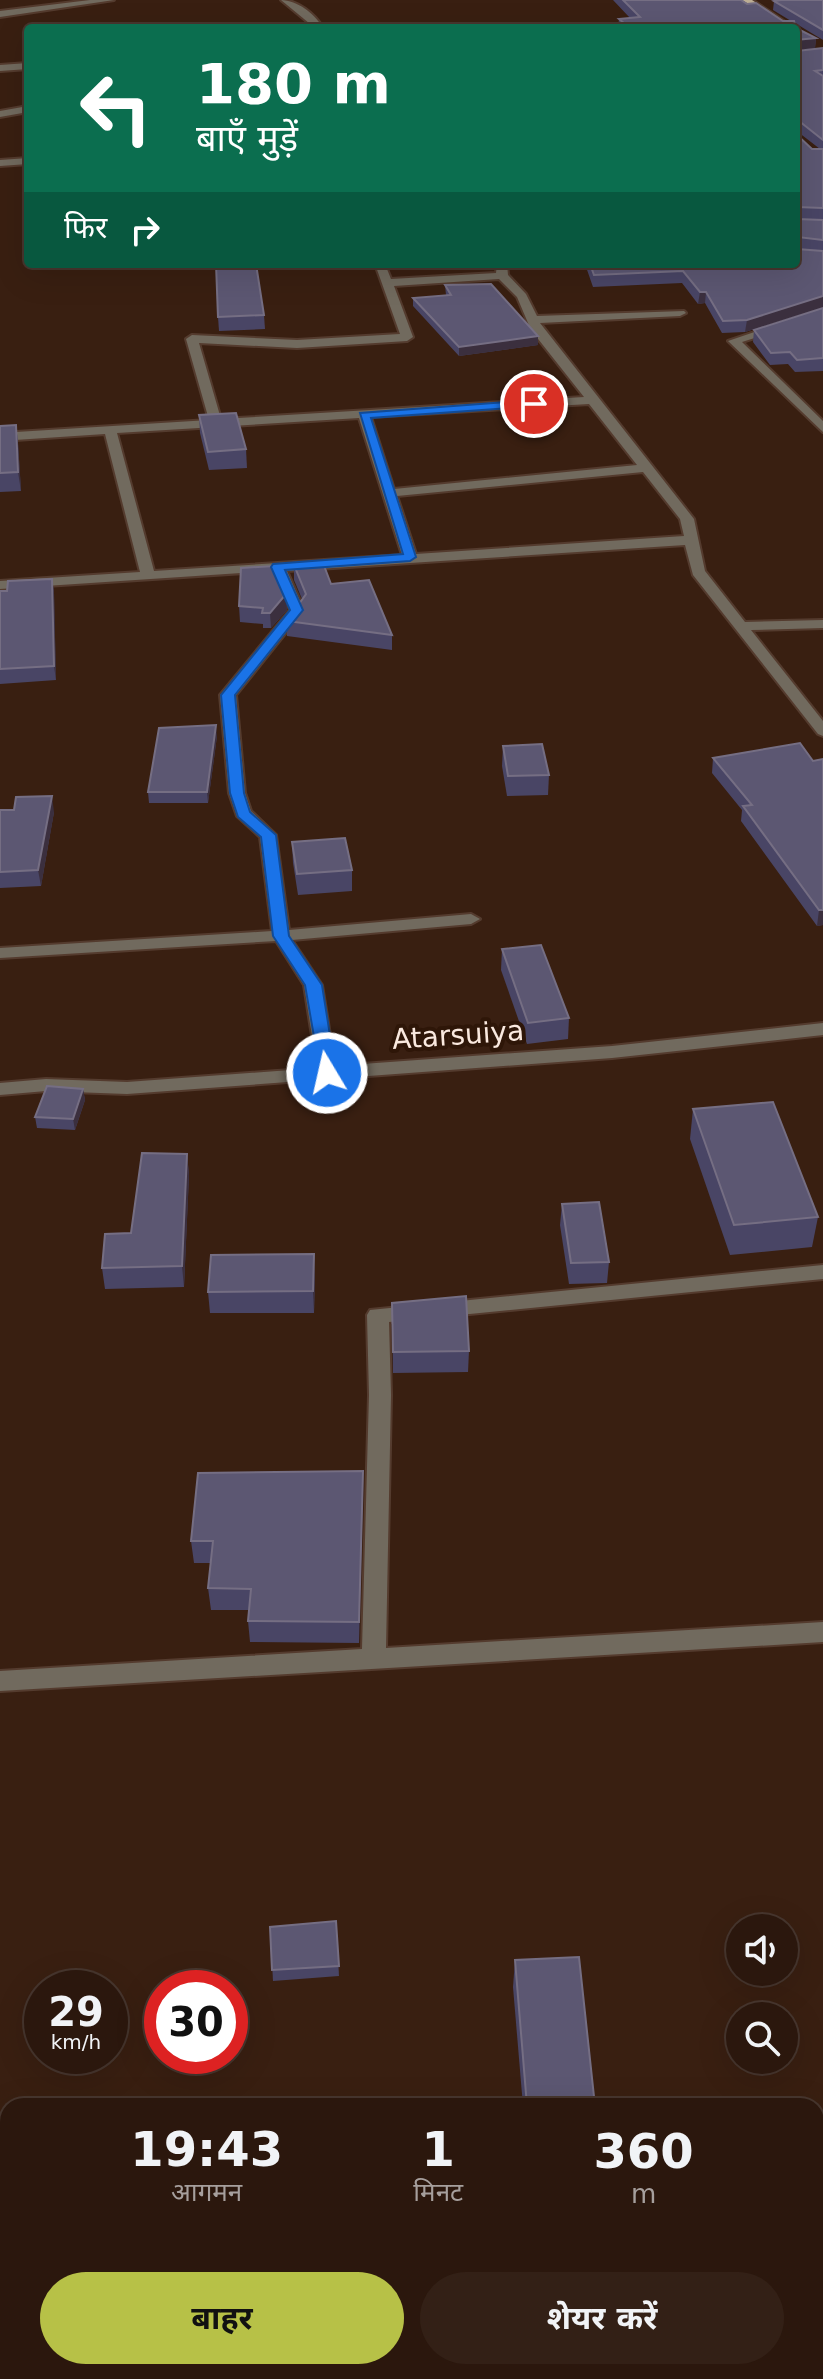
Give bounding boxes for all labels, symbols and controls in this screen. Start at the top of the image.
text: 180 m [196,51,391,116]
icon: left [64,56,168,160]
text: बाएँ मुड़ें [196,118,298,159]
icon: right [123,208,167,252]
text: फिर [64,210,107,245]
pin [500,370,568,438]
icon: arrive [512,382,556,426]
street label: Atarsuiya [391,1014,525,1056]
position arrow [285,1031,369,1115]
map controls [726,1914,798,2074]
button: sound [726,1914,798,1986]
speed limit sign: 30 [144,1970,248,2074]
text: 29 [48,1989,104,2035]
button: search [726,2002,798,2074]
text: km/h [51,2030,101,2054]
text: 19:43 [130,2121,283,2177]
text: 1 [422,2121,455,2177]
text: 360 [593,2123,694,2179]
text: आगमन [171,2177,242,2207]
text: मिनट [413,2177,463,2207]
text: m [631,2179,656,2209]
button: बाहर [40,2272,404,2364]
button: शेयर करें [420,2272,784,2364]

